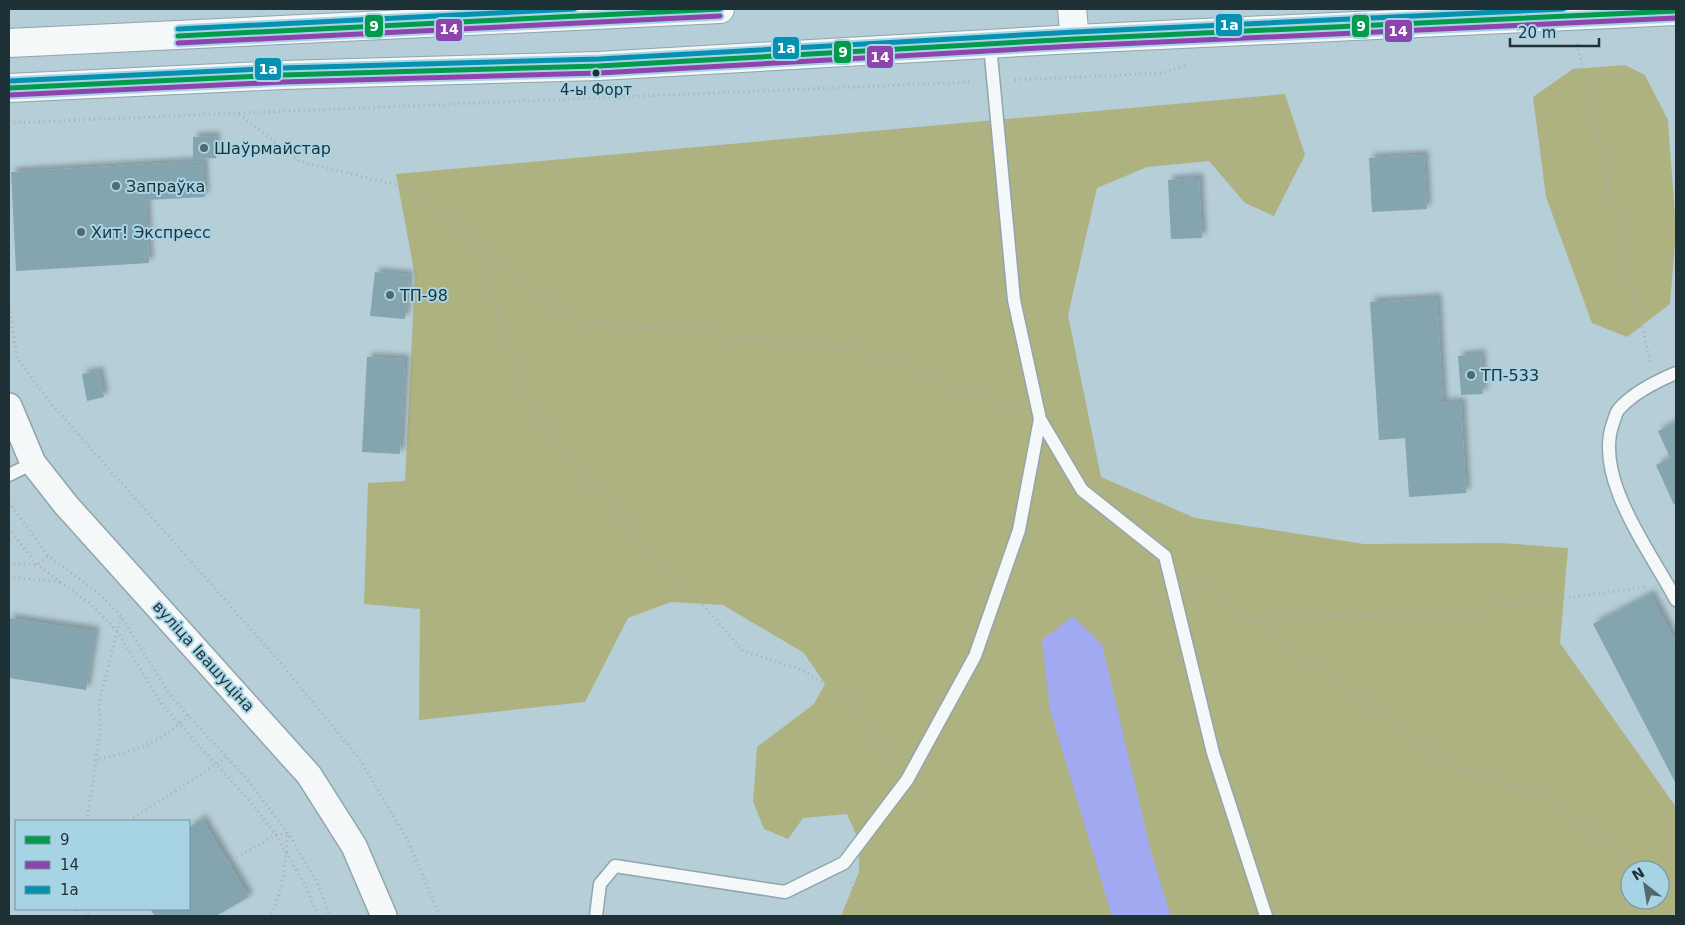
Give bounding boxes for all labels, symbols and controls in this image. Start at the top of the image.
line badge: 1а [1215,13,1243,37]
line badge: 9 [364,14,384,38]
line badge: 9 [1351,14,1370,38]
scale bar [1510,15,1599,47]
text: 1а [1219,17,1239,33]
text: 9 [369,18,379,34]
line badge: 14 [435,18,463,42]
text: 9 [1356,18,1366,34]
line badge: 14 [1384,19,1413,43]
text: 14 [439,21,459,37]
text: 14 [1388,23,1408,39]
text: 20 m [1518,24,1556,42]
line badge: 1а [772,36,800,60]
text: 1а [776,40,796,56]
line badge: 9 [833,40,852,64]
text: 9 [838,44,848,60]
line badge: 14 [866,45,894,69]
text: 14 [870,49,890,65]
line badge: 1а [254,57,282,81]
text: 1а [258,61,278,77]
marker: 4-ы Форт [591,68,601,78]
place label: 4-ы Форт [560,81,632,99]
place label: Шаўрмайстар [214,139,331,158]
marker: Шаўрмайстар [198,142,210,154]
place label: Запраўка [126,177,205,196]
marker: Запраўка [110,180,122,192]
place label: Хит! Экспресс [91,223,211,242]
marker: Хит! Экспресс [75,226,87,238]
place label: ТП-98 [399,286,448,305]
marker: ТП-98 [384,289,396,301]
place label: ТП-533 [1480,366,1539,385]
marker: ТП-533 [1465,369,1477,381]
street label: вуліца Івашуціна [149,597,259,716]
legend [15,820,190,910]
text: 9 [60,831,70,849]
text: 14 [60,856,79,874]
north arrow [1620,860,1670,910]
text: N [1629,864,1647,884]
text: 1а [60,881,79,899]

